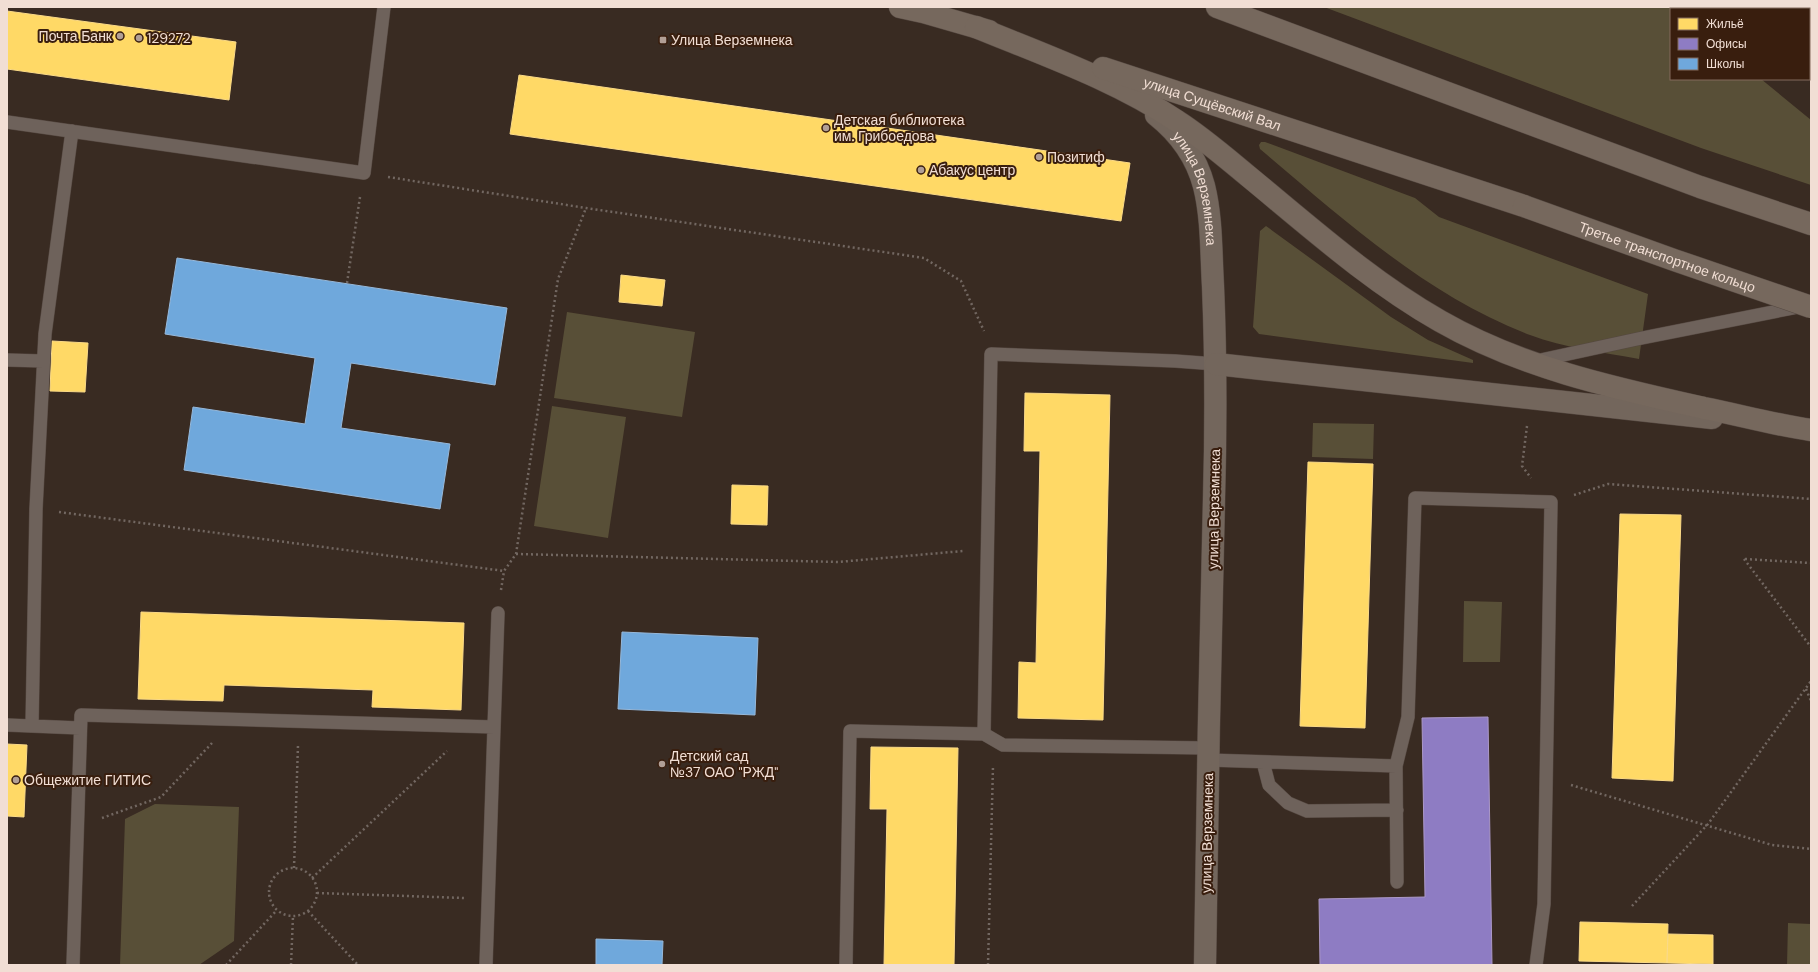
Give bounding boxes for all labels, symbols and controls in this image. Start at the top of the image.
legend [1670,8,1810,80]
text: Жильё [1706,16,1744,32]
place label: Почта Банк [39,27,113,45]
place label: 129272 [147,29,191,47]
marker: Почта Банк [115,31,125,41]
place label: Улица Верземнека [671,31,793,49]
marker: 129272 [134,33,144,43]
marker: Улица Верземнека [658,35,668,45]
text: Офисы [1706,36,1747,52]
text: Школы [1706,56,1744,72]
street label: улица Сущёвский Вал [1141,73,1283,135]
place label: Детская библиотека им. Грибоедова [834,111,965,145]
marker: Детская библиотека им. Грибоедова [821,123,831,133]
street label: улица Верземнека [1169,127,1220,246]
place label: Позитиф [1047,148,1105,166]
marker: Позитиф [1034,152,1044,162]
place label: Абакус центр [929,161,1015,179]
marker: Абакус центр [916,165,926,175]
street label: Третье транспортное кольцо [1576,217,1758,296]
street label: улица Верземнека [1204,448,1224,569]
place label: Детский сад №37 ОАО "РЖД" [670,747,778,781]
marker: Детский сад №37 ОАО "РЖД" [657,759,667,769]
place label: Общежитие ГИТИС [24,771,151,789]
street label: улица Верземнека [1197,772,1217,893]
marker: Общежитие ГИТИС [11,775,21,785]

